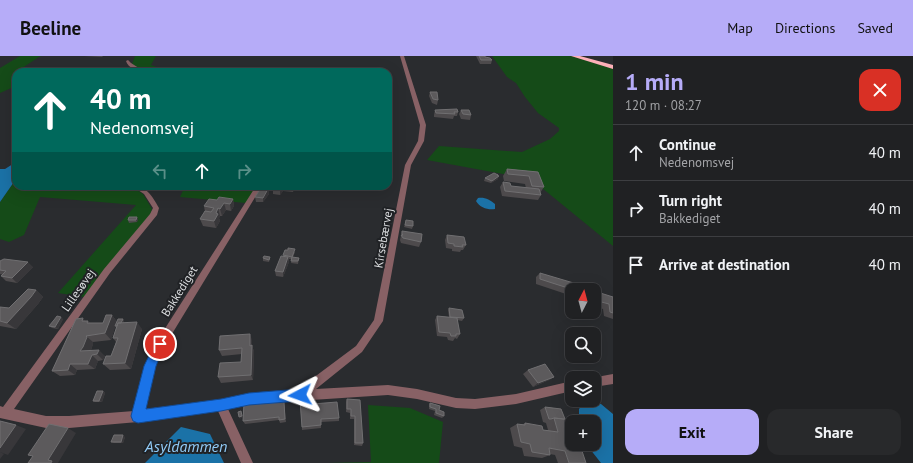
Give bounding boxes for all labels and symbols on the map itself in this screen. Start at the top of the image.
street label: Kirsebærvej [370,207,396,269]
street label: Bakkediget [158,263,200,319]
street label: Lillesøvej [58,266,98,314]
north arrow [565,283,601,319]
pin [143,327,177,361]
position arrow [279,374,321,416]
water label: Asyldammen [144,436,227,456]

